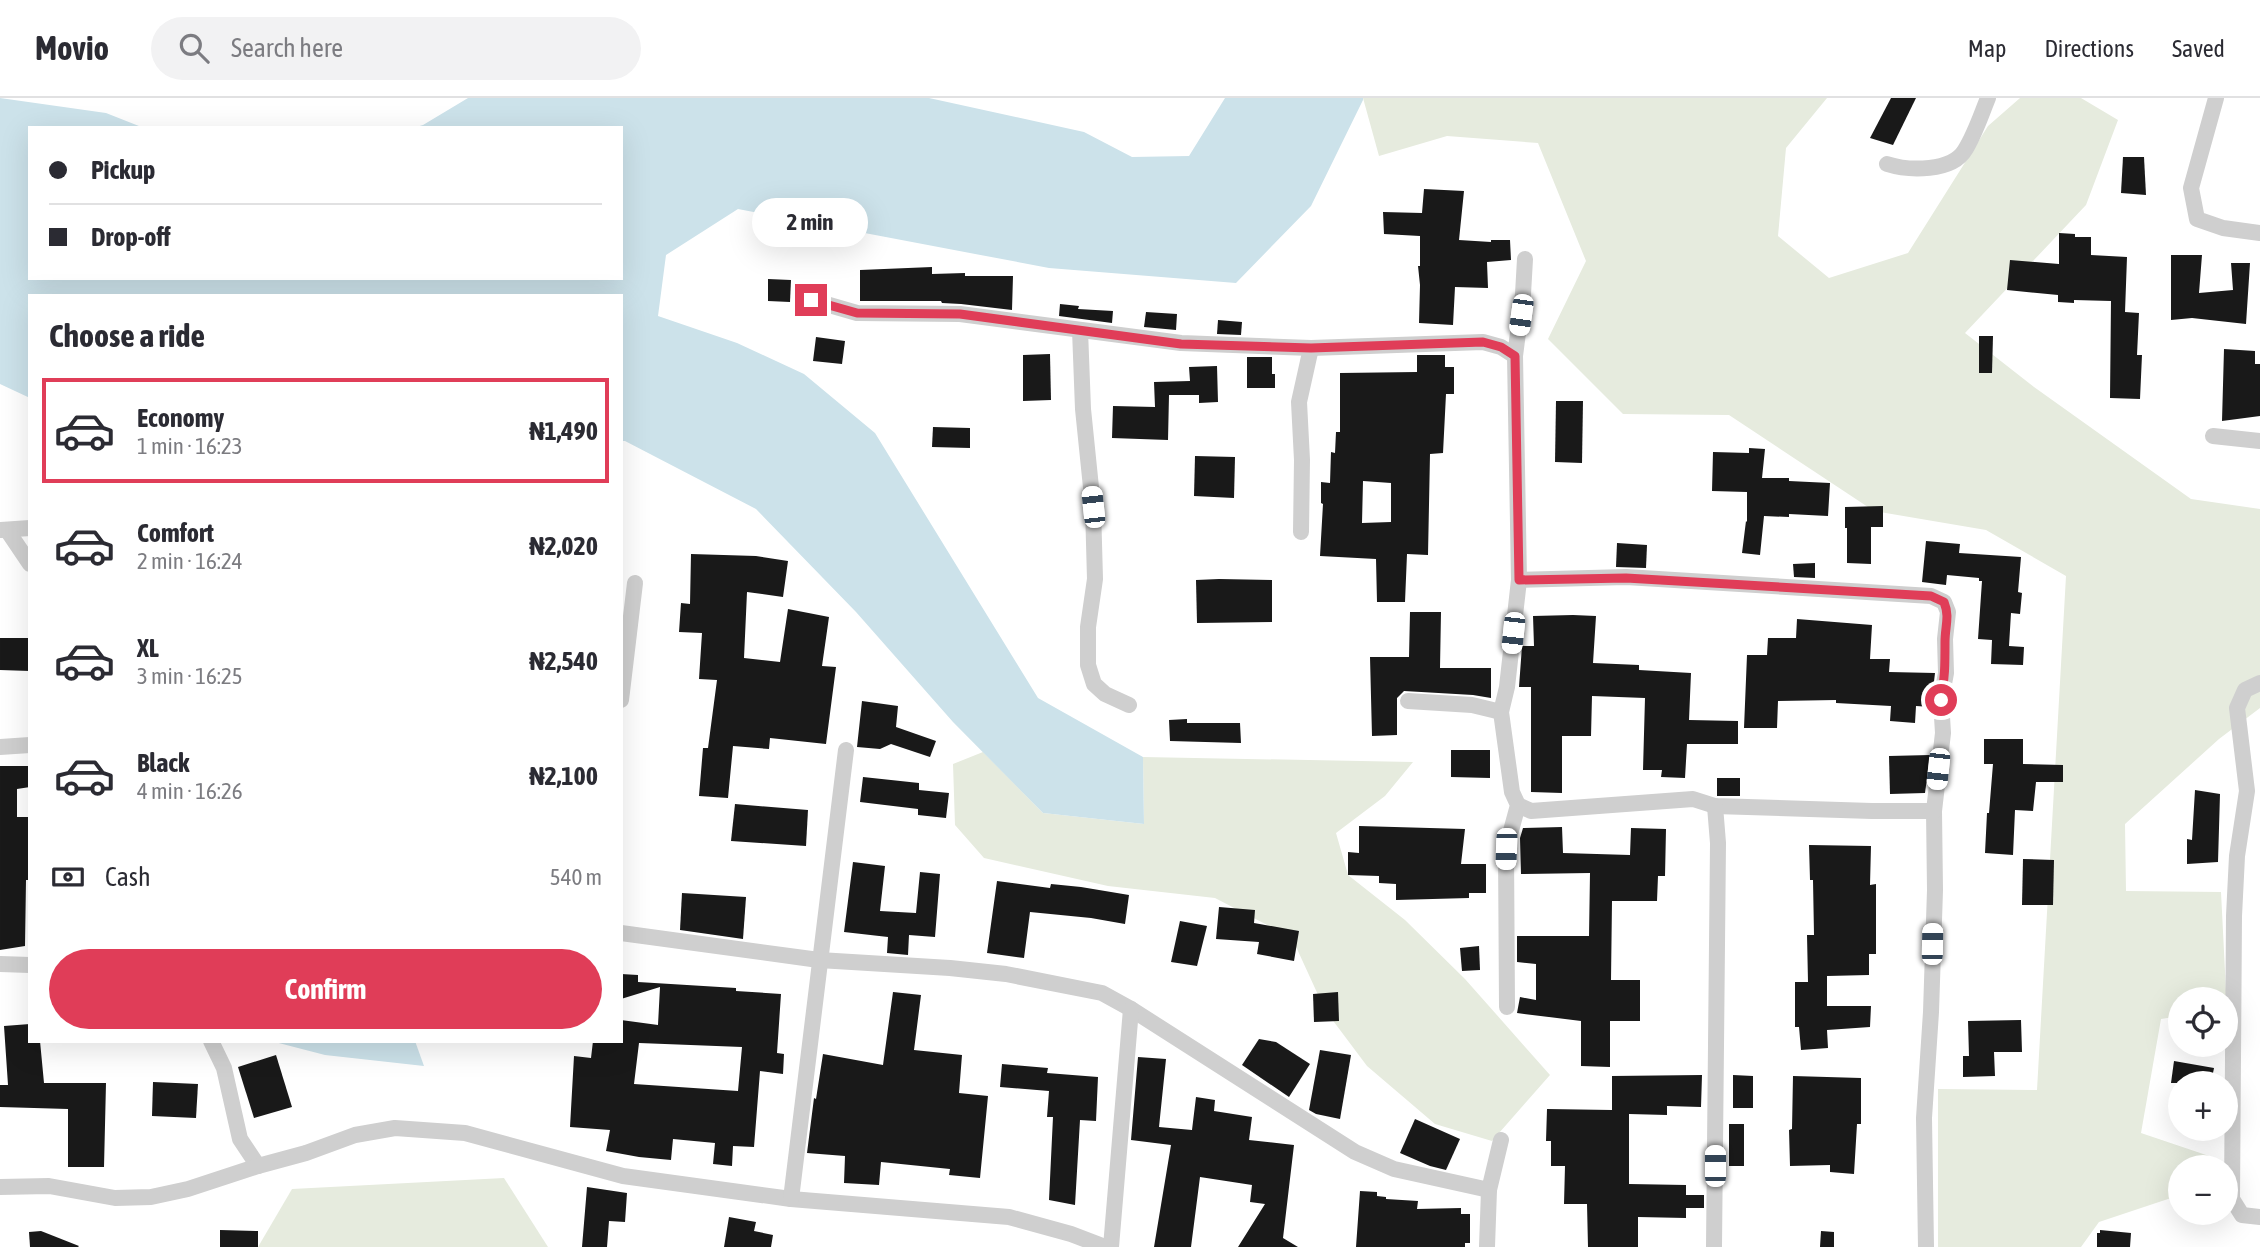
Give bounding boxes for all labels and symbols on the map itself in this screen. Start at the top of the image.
callout: 2 min [753,198,869,248]
route end [795,284,827,316]
car [1508,293,1535,337]
car [1081,485,1106,529]
car [1501,611,1526,655]
route start [1925,684,1957,716]
car [1926,747,1951,791]
car [1495,828,1518,870]
car [1922,923,1943,965]
car [1705,1145,1726,1187]

